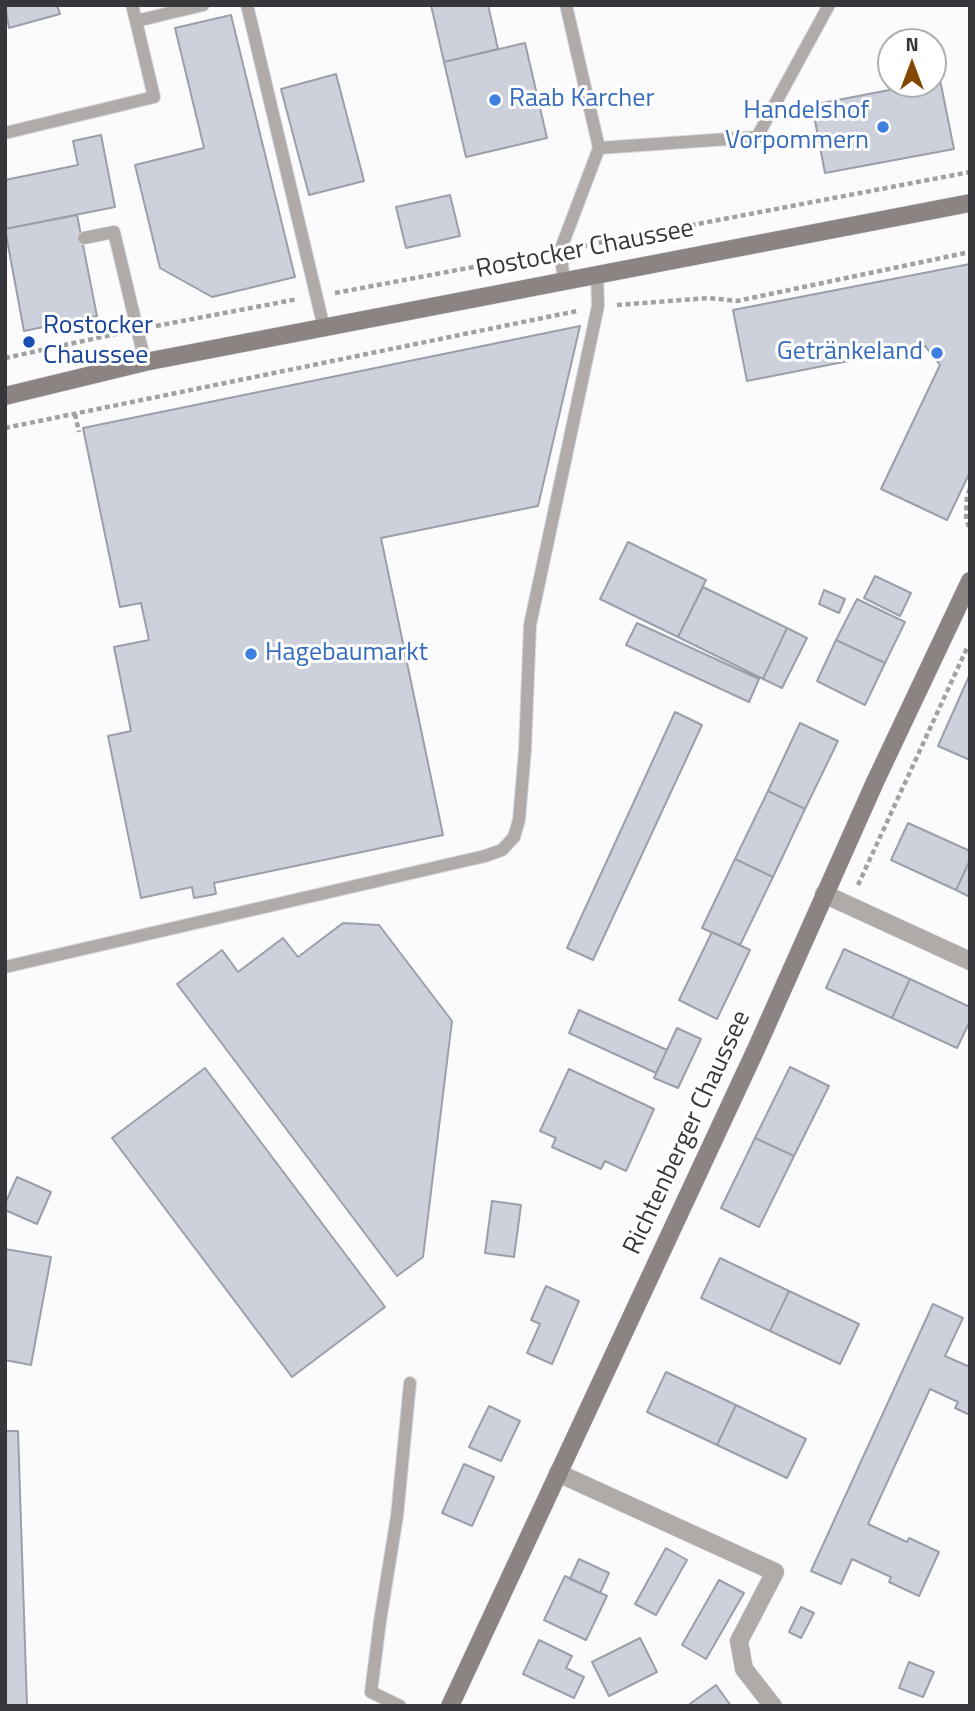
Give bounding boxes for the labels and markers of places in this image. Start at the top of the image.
place label: Raab Karcher [509,84,654,116]
marker: Raab Karcher [487,92,503,108]
place label: Handelshof Vorpommern [725,96,869,158]
marker: Handelshof Vorpommern [875,119,891,135]
place label: Rostocker Chaussee [43,311,153,372]
marker: Rostocker Chaussee [21,334,37,350]
place label: Getränkeland [777,337,923,369]
marker: Getränkeland [929,345,945,361]
place label: Hagebaumarkt [265,638,428,670]
marker: Hagebaumarkt [243,646,259,662]

